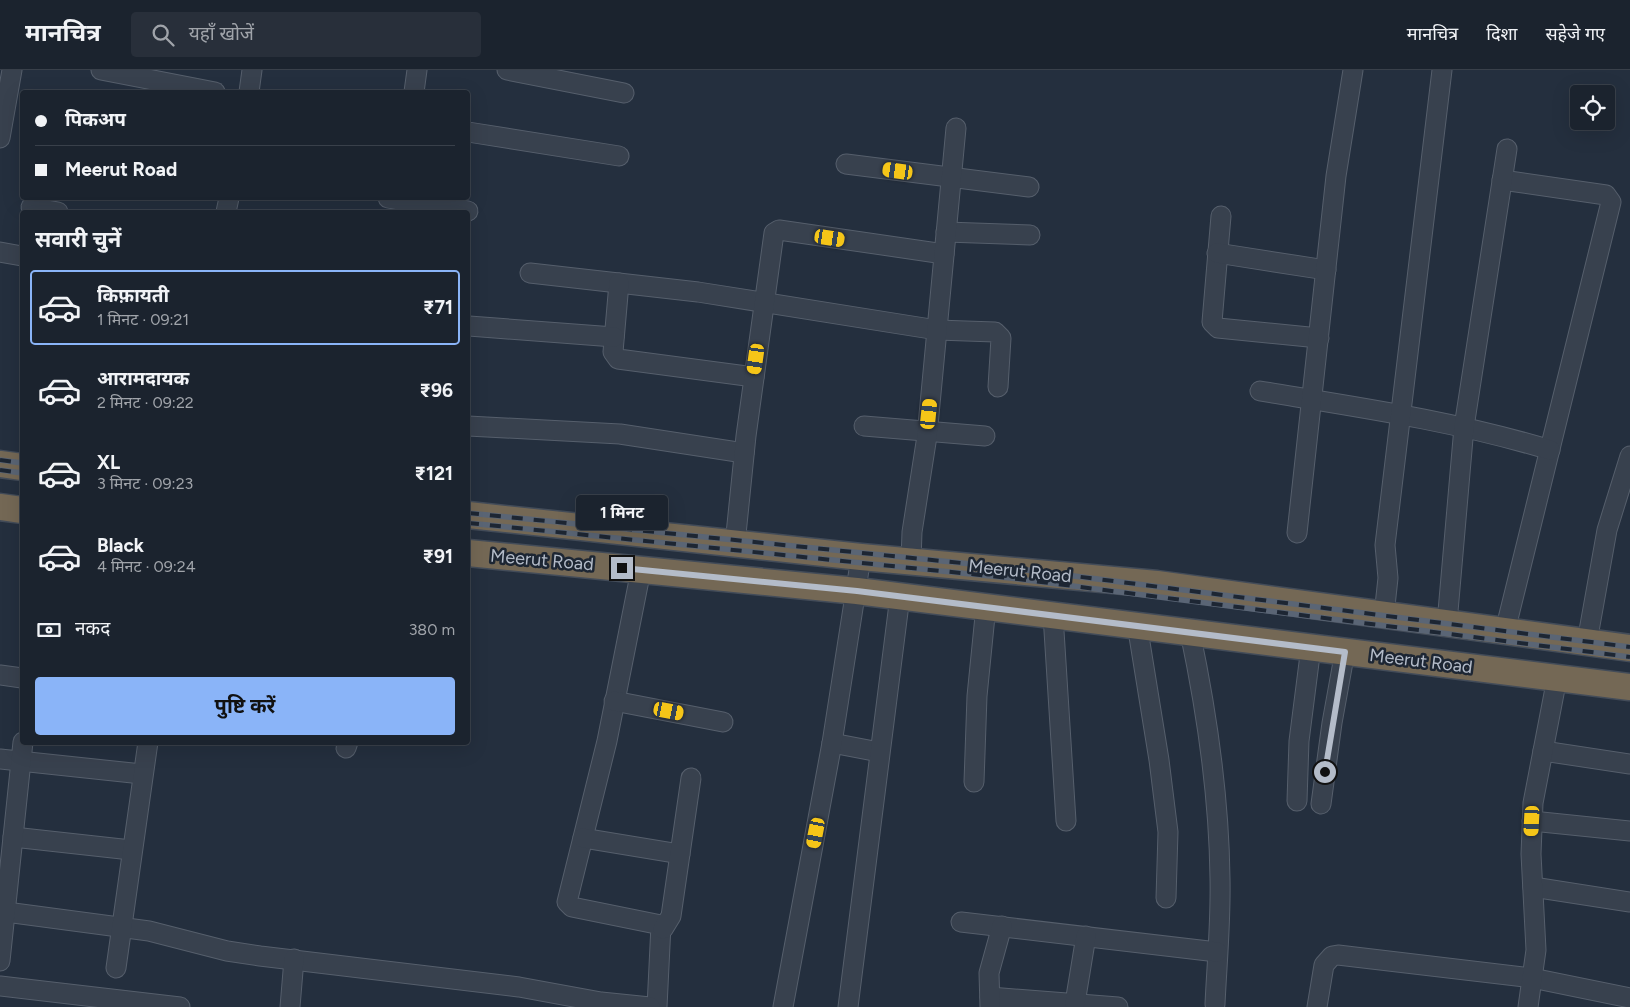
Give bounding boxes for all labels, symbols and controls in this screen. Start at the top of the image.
search box [131,12,481,57]
text: मानचित्र [25,18,101,47]
icon: search [149,21,177,49]
text: यहाँ खोजें [189,22,254,45]
text: मानचित्र [1407,23,1458,45]
text: दिशा [1486,23,1517,45]
text: सहेजे गए [1545,23,1605,45]
map controls [1570,85,1615,130]
button: locate [1570,85,1615,130]
text: पिकअप [65,108,126,131]
text: Meerut Road [65,158,177,181]
car [882,161,913,181]
text: सवारी चुनें [35,226,121,253]
car [814,228,845,248]
text: किफ़ायती [97,284,169,307]
icon: car [37,285,82,330]
text: ₹71 [423,296,453,319]
text: 1 मिनट · 09:21 [97,310,189,329]
car [746,343,765,375]
text: आरामदायक [97,367,189,390]
icon: car [37,368,82,413]
text: ₹96 [420,379,453,402]
text: 2 मिनट · 09:22 [97,393,194,412]
car [919,398,938,430]
icon: car [37,451,82,496]
text: XL [97,451,120,474]
text: ₹121 [415,462,453,485]
text: 3 मिनट · 09:23 [97,474,193,493]
callout: 1 मिनट [576,496,668,530]
text: 1 मिनट [600,503,644,522]
icon: car [37,534,82,579]
text: Black [97,534,144,557]
text: ₹91 [423,545,453,568]
street label: Meerut Road [489,545,595,575]
street label: Meerut Road [967,555,1073,587]
text: 4 मिनट · 09:24 [97,557,196,576]
route end [611,557,633,579]
icon: cash [35,616,63,644]
text: नकद [75,617,110,640]
text: 380 m [409,620,455,639]
street label: Meerut Road [1368,644,1474,678]
button: पुष्टि करें [35,677,455,735]
car [652,701,685,721]
route start [1314,761,1336,783]
car [1523,806,1540,836]
car [805,817,826,849]

